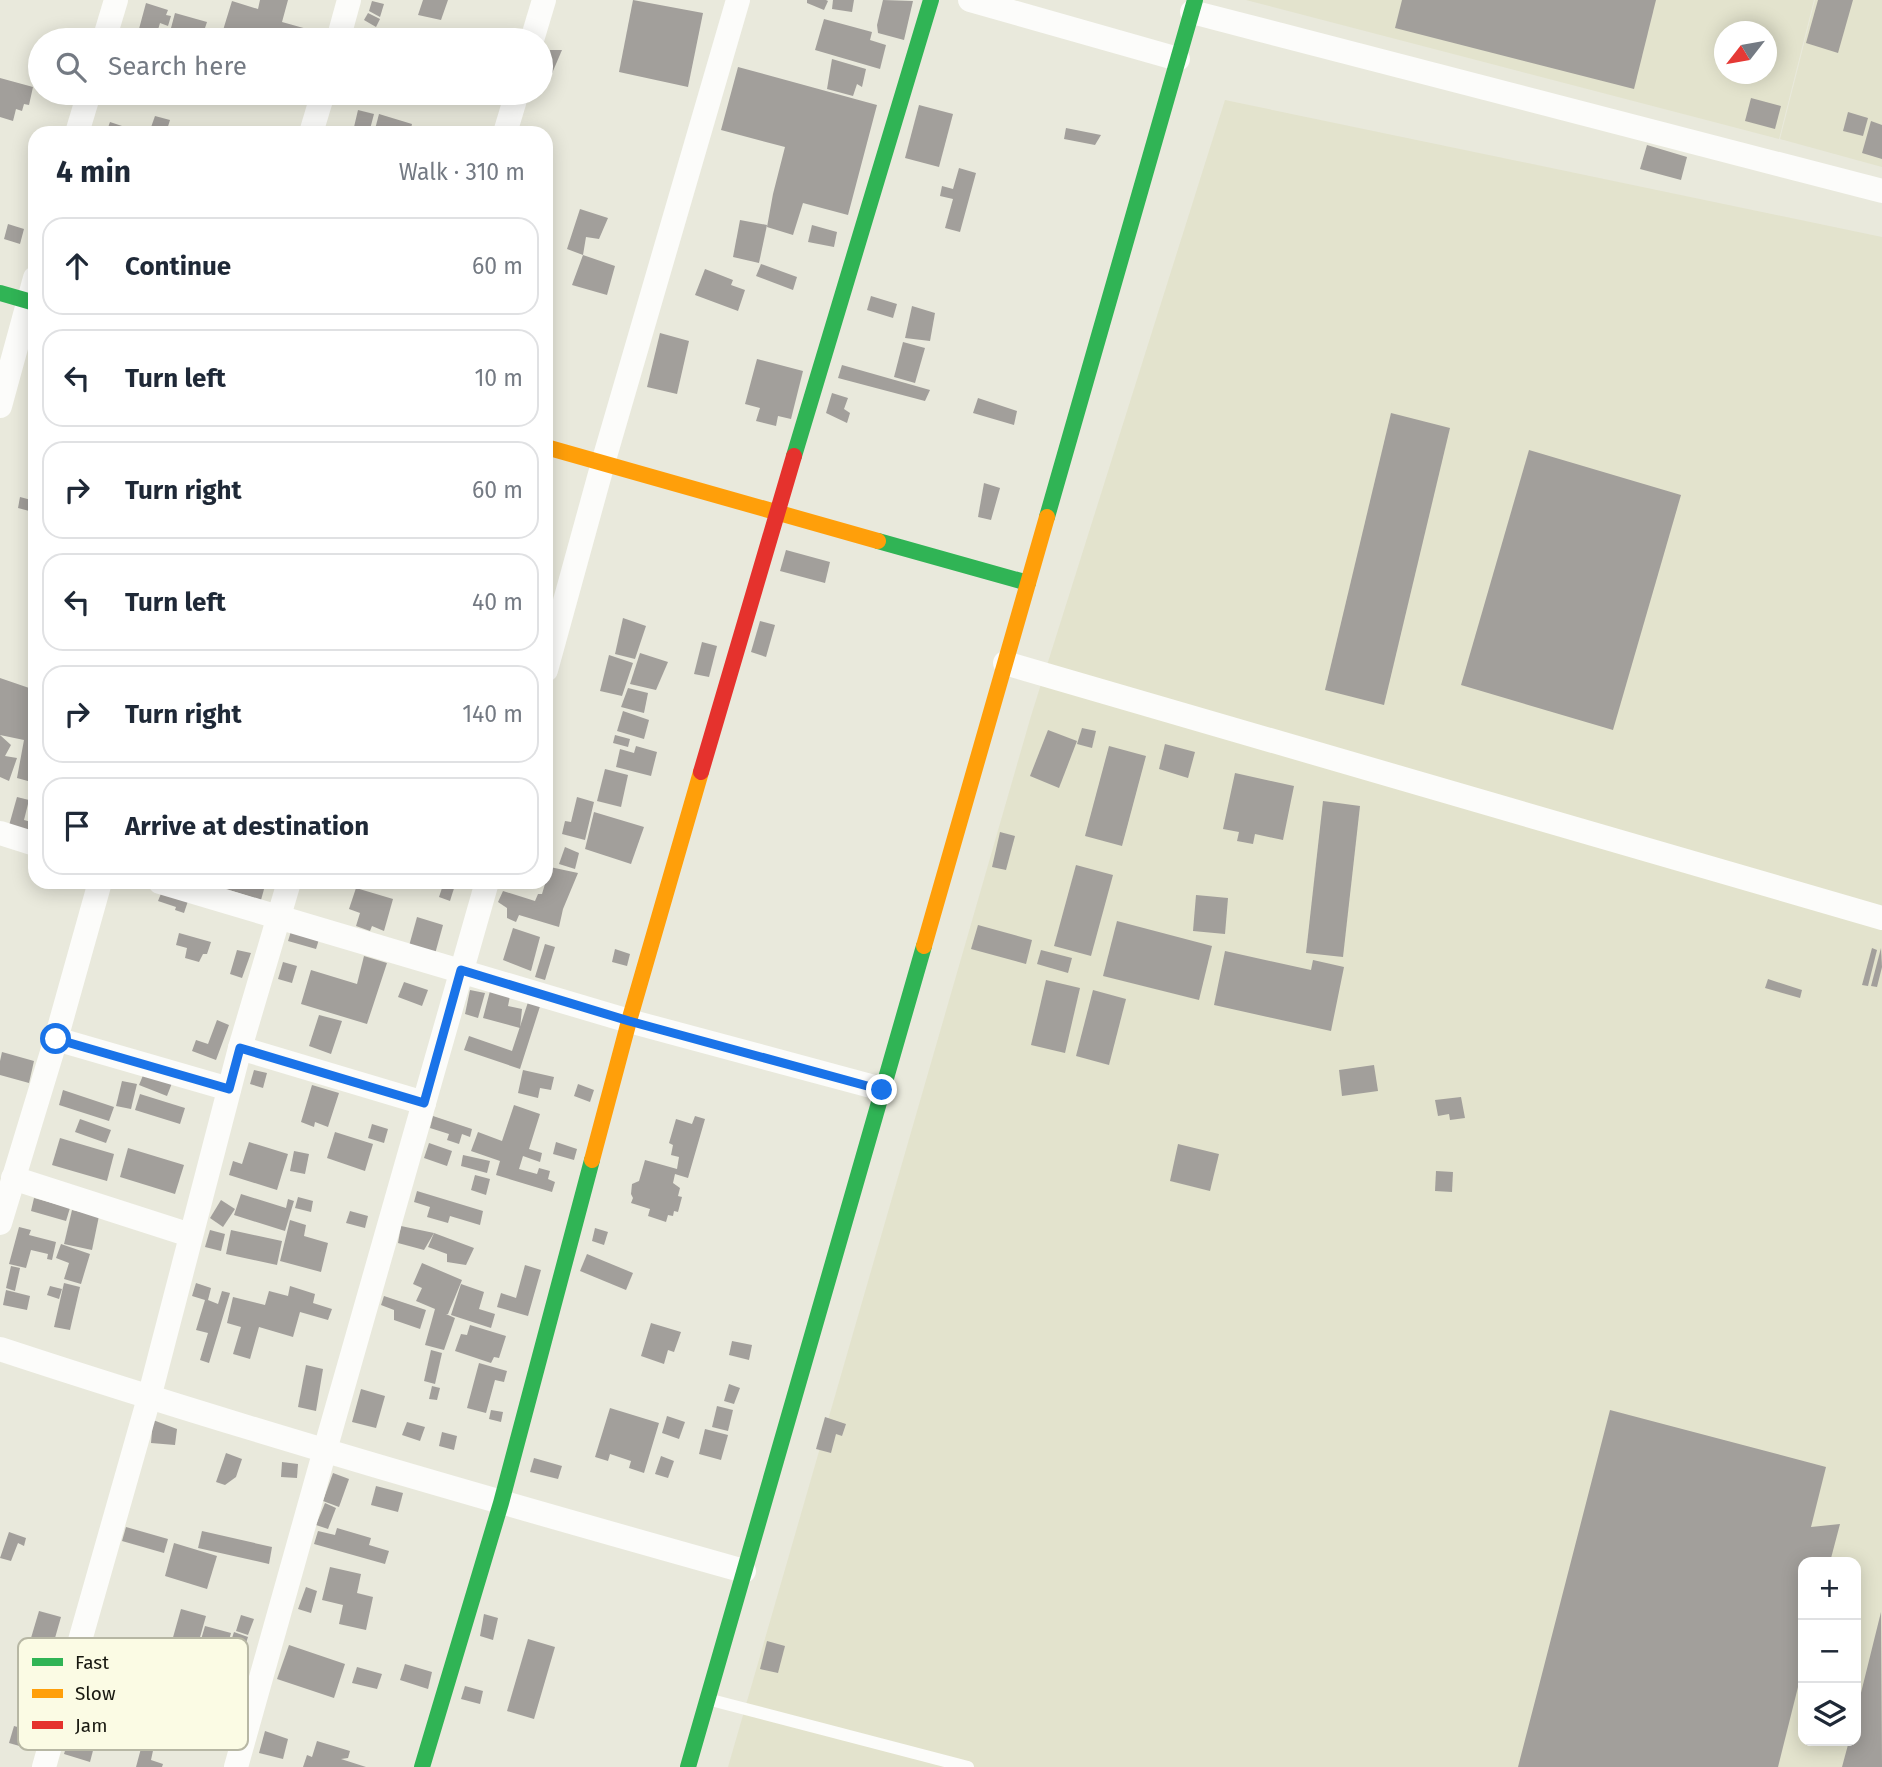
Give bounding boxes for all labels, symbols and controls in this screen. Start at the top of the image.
north arrow [1714,21,1777,84]
search box [28,28,553,105]
icon: search [52,48,90,86]
text: Search here [108,51,247,82]
text: 4 min [56,154,131,190]
text: Walk · 310 m [399,158,525,186]
icon: ahead [58,247,96,285]
text: Continue [125,251,231,282]
text: 60 m [472,252,523,280]
icon: left [58,359,96,397]
text: Turn left [125,363,226,394]
text: 10 m [474,364,523,392]
icon: right [58,471,96,509]
text: Turn right [125,475,242,506]
text: 60 m [472,476,523,504]
icon: left [58,583,96,621]
text: Turn left [125,587,226,618]
text: 40 m [472,588,523,616]
icon: right [58,695,96,733]
text: Turn right [125,699,242,730]
text: 140 m [462,700,523,728]
icon: arrive [58,807,96,845]
text: Arrive at destination [125,811,369,842]
route start [40,1023,71,1054]
route end [866,1074,897,1105]
map controls [1798,1557,1861,1746]
button: + [1798,1557,1861,1620]
button: − [1798,1620,1861,1683]
legend [18,1638,248,1750]
text: Fast [75,1651,109,1674]
text: Slow [75,1682,116,1705]
button: layers [1798,1683,1861,1746]
text: Jam [75,1714,107,1737]

